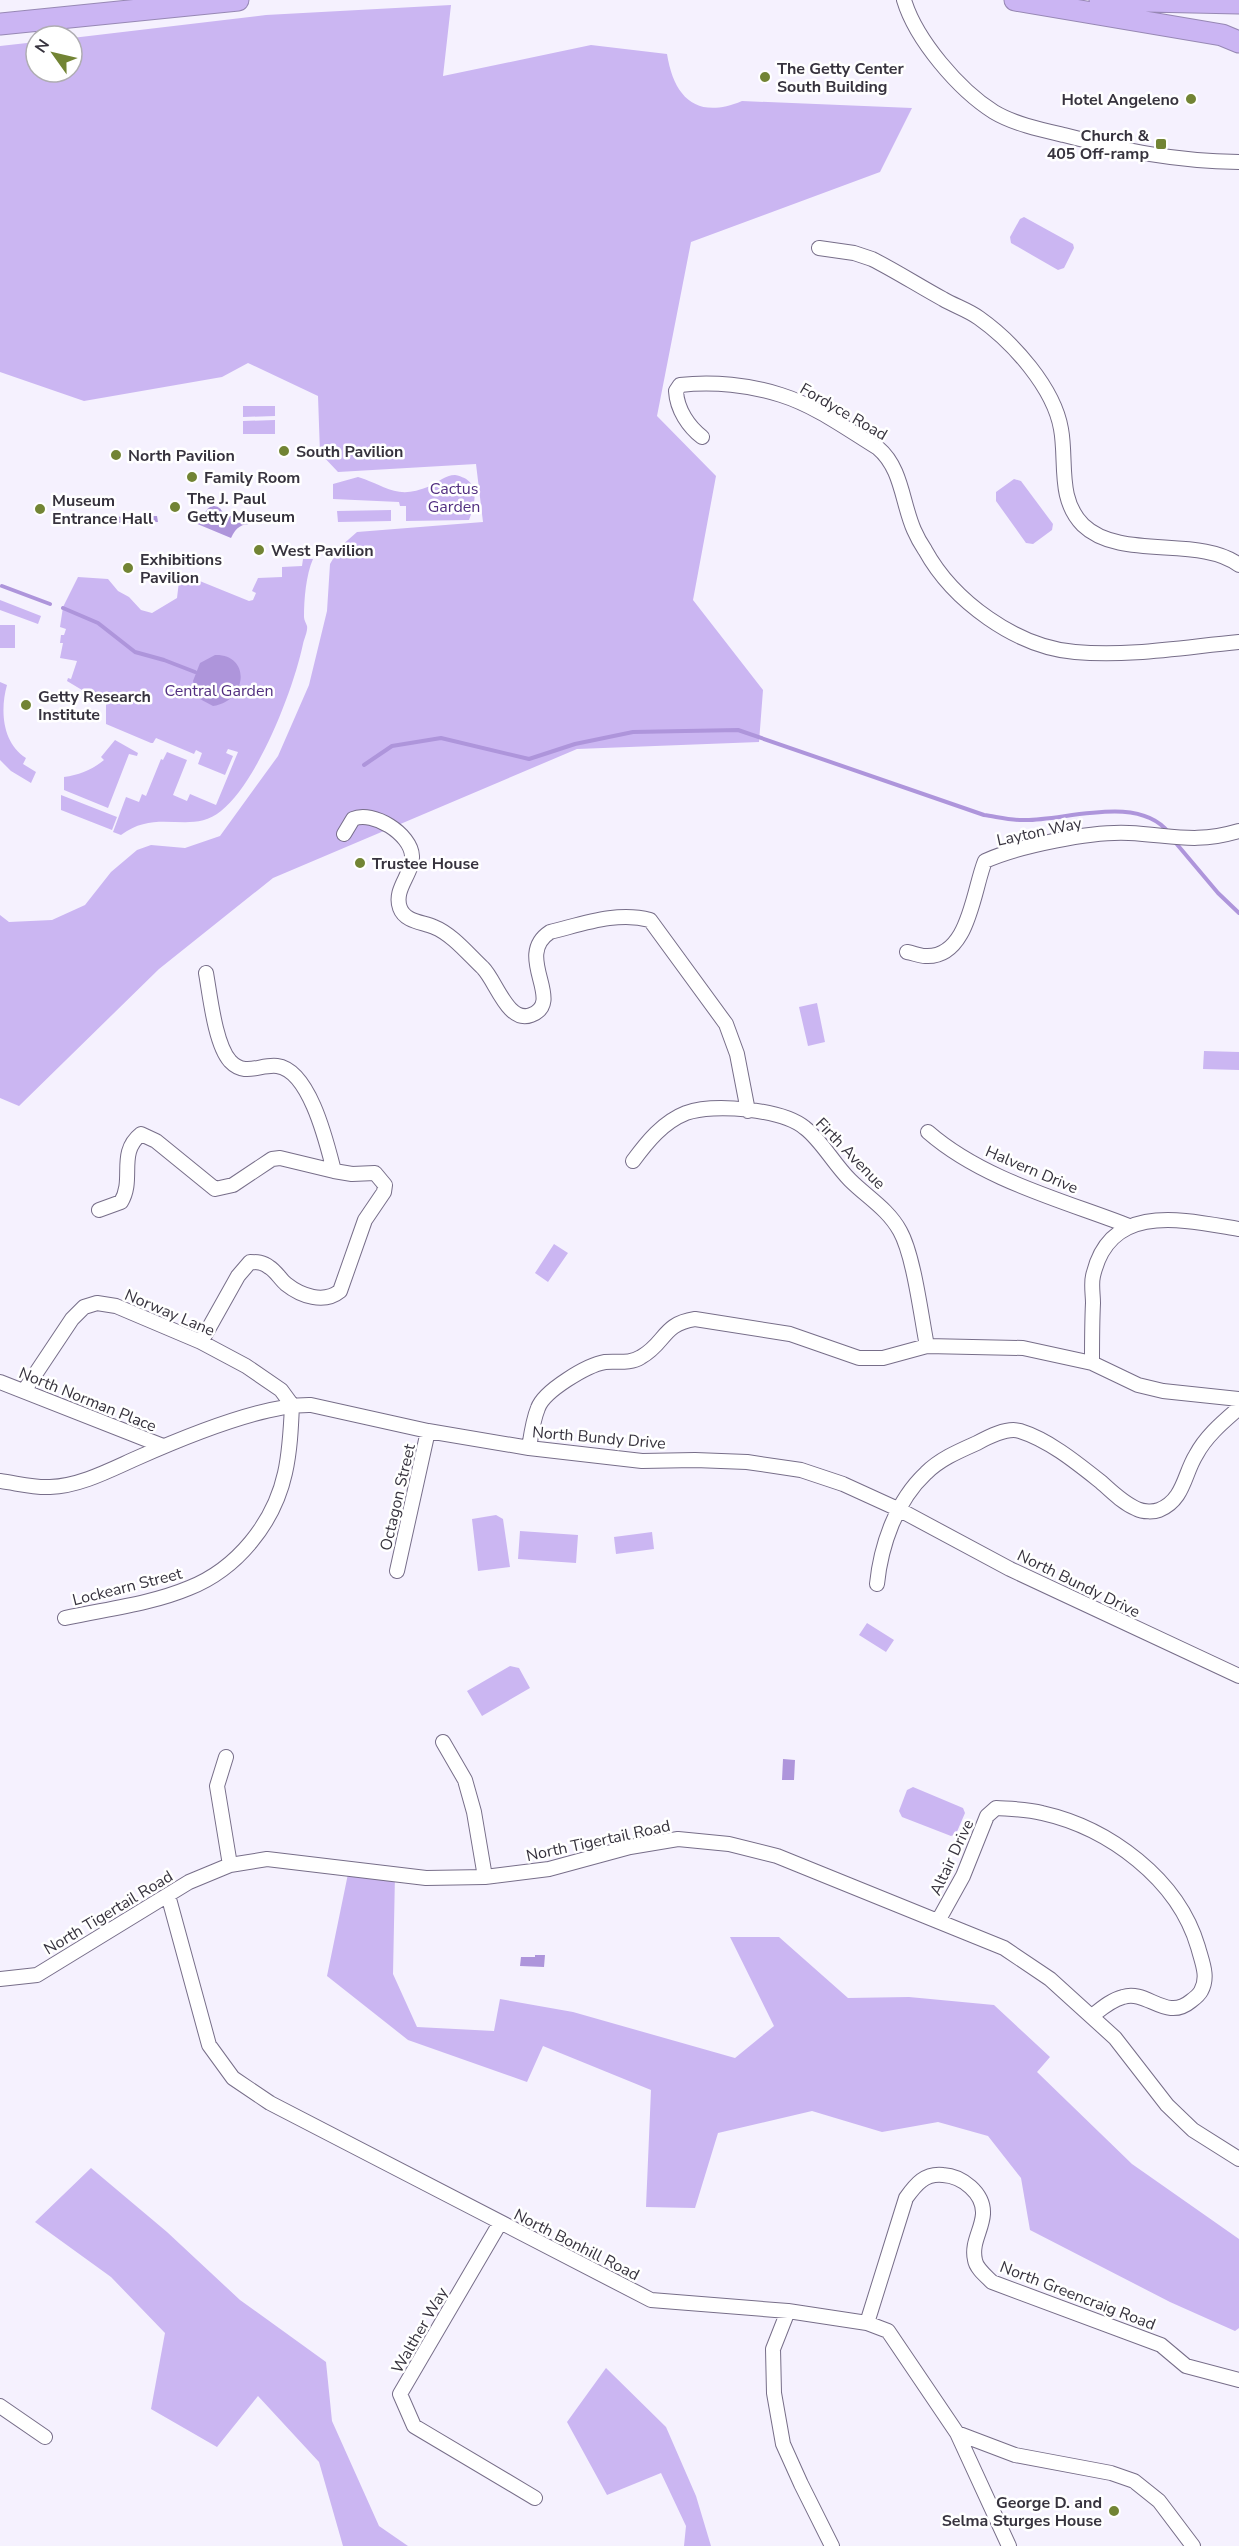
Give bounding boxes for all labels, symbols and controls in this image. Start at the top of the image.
north arrow [24,24,84,84]
text: N [30,35,55,57]
place label: The Getty Center South Building [777,58,904,98]
marker: The Getty Center South Building [758,70,772,84]
place label: Hotel Angeleno [1061,89,1179,111]
marker: Hotel Angeleno [1184,92,1198,106]
place label: Church & 405 Off-ramp [1047,125,1149,165]
marker: Church & 405 Off-ramp [1154,137,1168,151]
street label: Fordyce Road [796,378,891,446]
place label: South Pavilion [296,441,403,463]
marker: South Pavilion [277,444,291,458]
place label: North Pavilion [128,445,235,467]
marker: North Pavilion [109,448,123,462]
place label: Family Room [204,467,300,489]
marker: Family Room [185,470,199,484]
park label: Cactus Garden [428,478,480,518]
place label: The J. Paul Getty Museum [187,488,295,528]
place label: Museum Entrance Hall [52,490,153,530]
marker: The J. Paul Getty Museum [168,500,182,514]
marker: Museum Entrance Hall [33,502,47,516]
place label: West Pavilion [271,540,374,562]
marker: West Pavilion [252,543,266,557]
place label: Exhibitions Pavilion [140,549,222,589]
marker: Exhibitions Pavilion [121,561,135,575]
park label: Central Garden [164,680,274,702]
place label: Getty Research Institute [38,686,151,726]
marker: Getty Research Institute [19,698,33,712]
street label: Layton Way [995,812,1085,852]
place label: Trustee House [372,853,479,875]
marker: Trustee House [353,856,367,870]
street label: Firth Avenue [810,1113,890,1194]
street label: Halvern Drive [982,1141,1081,1199]
street label: Norway Lane [121,1284,218,1342]
street label: North Norman Place [16,1362,160,1438]
street label: North Bundy Drive [531,1421,667,1455]
street label: Octagon Street [375,1441,421,1553]
street label: North Bundy Drive [1013,1545,1144,1623]
street label: Lockearn Street [70,1563,185,1611]
street label: North Tigertail Road [524,1815,672,1867]
street label: Altair Drive [925,1816,979,1899]
street label: North Tigertail Road [40,1866,177,1960]
street label: North Bonhill Road [510,2204,643,2286]
street label: North Greencraig Road [997,2256,1159,2336]
street label: Walther Way [386,2283,454,2378]
place label: George D. and Selma Sturges House [942,2492,1102,2532]
marker: George D. and Selma Sturges House [1107,2504,1121,2518]

